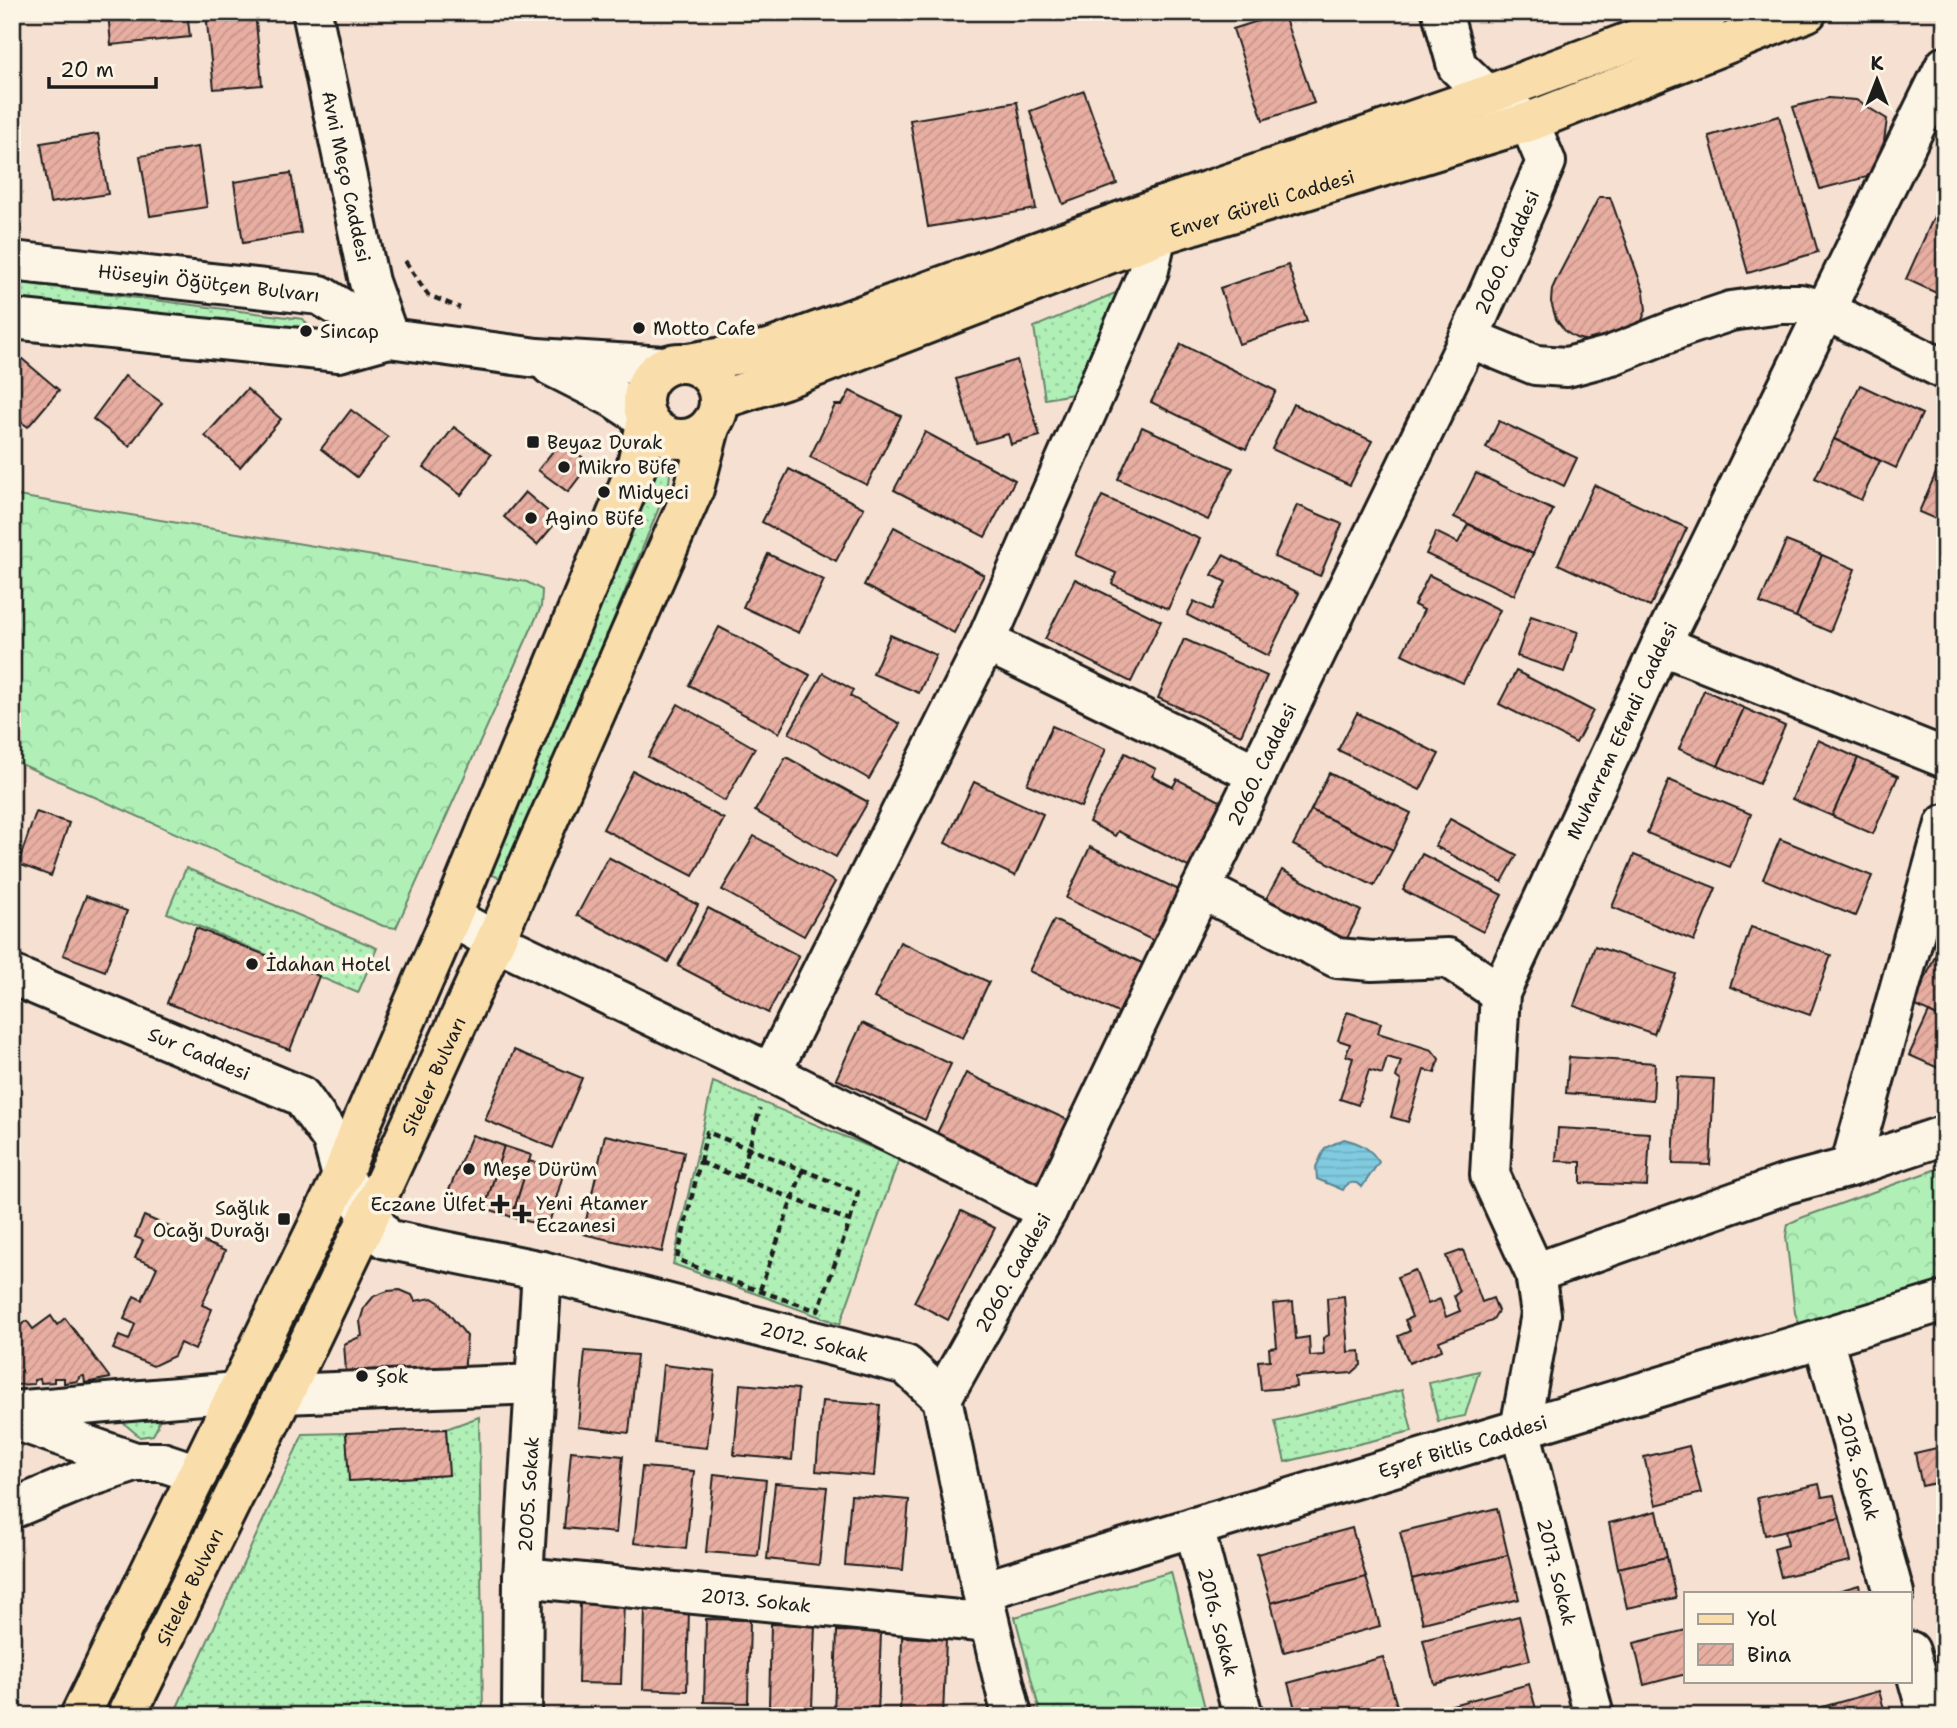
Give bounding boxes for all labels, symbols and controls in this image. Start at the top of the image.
scale bar [49,46,156,90]
north arrow [1842,46,1912,116]
text: K [1871,51,1884,76]
text: 20 m [60,56,114,84]
street label: Avni Meço Caddesi [316,88,376,264]
street label: Enver Güreli Caddesi [1167,164,1358,244]
street label: 2060. Caddesi [1469,186,1545,318]
street label: Hüseyin Öğütçen Bulvarı [97,259,321,308]
place label: Motto Cafe [653,316,756,341]
place label: Sincap [320,319,379,344]
marker: Motto Cafe [631,320,647,336]
marker: Sincap [298,323,314,339]
place label: Beyaz Durak [547,430,663,455]
marker: Beyaz Durak [525,434,541,450]
place label: Mikro Büfe [578,455,677,480]
marker: Mikro Büfe [556,459,572,475]
place label: Midyeci [618,480,689,505]
marker: Midyeci [596,484,612,500]
place label: Agino Büfe [545,506,644,531]
marker: Agino Büfe [523,510,539,526]
street label: Muharrem Efendi Caddesi [1561,618,1683,844]
street label: 2060. Caddesi [1222,699,1303,830]
place label: İdahan Hotel [266,952,391,977]
marker: İdahan Hotel [244,956,260,972]
street label: Siteler Bulvarı [396,1013,472,1140]
street label: Sur Caddesi [144,1021,254,1086]
place label: Meşe Dürüm [483,1157,597,1182]
marker: Meşe Dürüm [461,1161,477,1177]
place label: Yeni Atamer Eczanesi [536,1191,648,1238]
place label: Eczane Ülfet [370,1192,486,1217]
place label: Sağlık Ocağı Durağı [153,1196,270,1243]
marker: Eczane Ülfet [492,1196,508,1212]
marker: Yeni Atamer Eczanesi [514,1206,530,1222]
street label: 2060. Caddesi [969,1208,1057,1337]
marker: Sağlık Ocağı Durağı [276,1211,292,1227]
street label: 2012. Sokak [757,1316,871,1368]
place label: Şok [376,1364,409,1389]
marker: Şok [354,1368,370,1384]
street label: Eşref Bitlis Caddesi [1375,1409,1550,1484]
street label: 2018. Sokak [1831,1409,1885,1523]
street label: 2005. Sokak [513,1436,545,1553]
street label: 2017. Sokak [1531,1516,1582,1628]
street label: Siteler Bulvarı [150,1524,229,1650]
street label: 2016. Sokak [1192,1565,1244,1679]
street label: 2013. Sokak [699,1583,812,1618]
legend [1684,1592,1912,1682]
text: Yol [1747,1605,1777,1633]
text: Bina [1747,1641,1791,1669]

